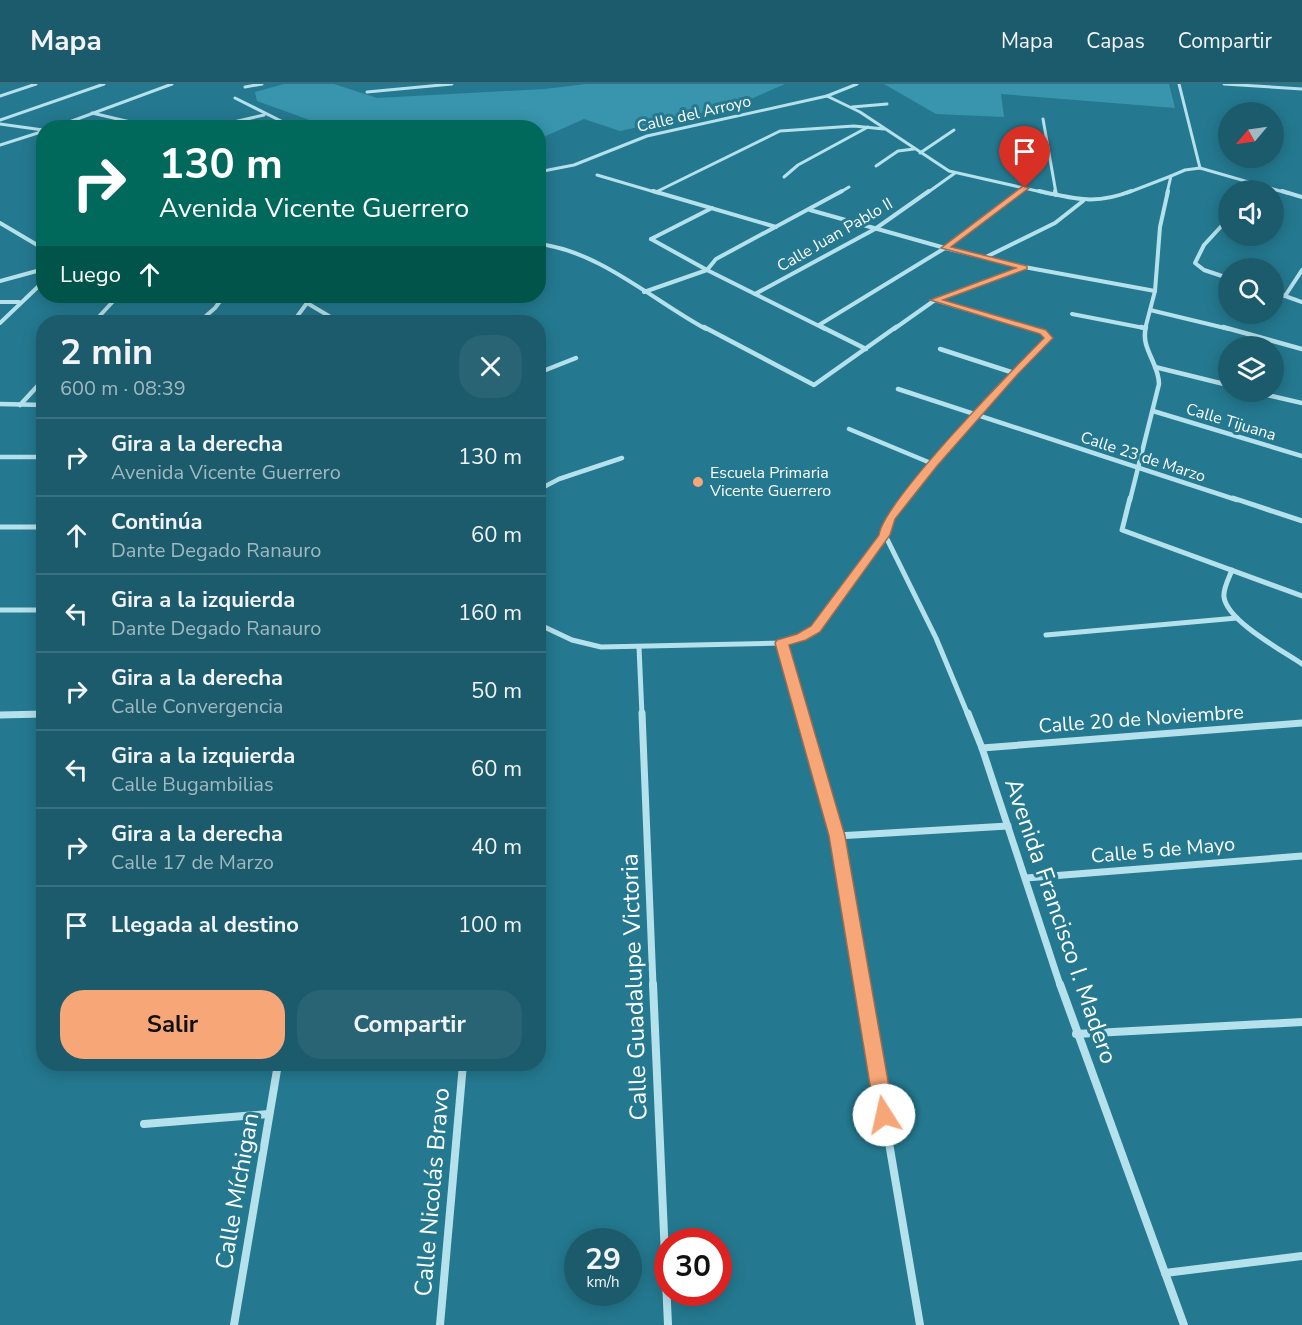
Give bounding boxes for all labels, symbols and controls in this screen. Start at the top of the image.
text: Mapa [30,22,102,60]
text: Mapa [1001,27,1053,55]
text: Capas [1086,27,1145,55]
text: Compartir [1178,27,1272,55]
street label: Calle del Arroyo [635,90,753,138]
north arrow [1218,102,1284,168]
map controls [1218,102,1284,402]
pin [999,126,1050,188]
icon: arrive [1008,135,1041,168]
text: 130 m [159,136,283,193]
icon: right [60,144,138,222]
button: sound [1218,180,1284,246]
text: Avenida Vicente Guerrero [159,190,469,227]
street label: Calle Juan Pablo II [773,193,897,277]
icon: ahead [133,258,166,291]
button: search [1218,258,1284,324]
text: Luego [60,260,121,290]
text: 2 min [60,328,153,377]
button: close [459,335,522,398]
button: layers [1218,336,1284,402]
text: 600 m · 08:39 [60,375,186,402]
street label: Calle Tijuana [1183,398,1279,446]
street label: Calle 23 de Marzo [1078,426,1208,488]
text: Gira a la derecha [111,429,283,459]
icon: right [60,441,93,474]
text: 130 m [458,442,522,472]
text: Avenida Vicente Guerrero [111,459,341,486]
place label: Escuela Primaria Vicente Guerrero [709,462,831,502]
marker: Escuela Primaria Vicente Guerrero [691,475,705,489]
text: Continúa [111,507,202,537]
icon: ahead [60,519,93,552]
text: 60 m [471,520,522,550]
text: Dante Degado Ranauro [111,537,321,564]
text: Gira a la izquierda [111,585,295,615]
icon: left [60,597,93,630]
text: 160 m [458,598,522,628]
text: Dante Degado Ranauro [111,615,321,642]
text: Gira a la derecha [111,663,283,693]
icon: right [60,675,93,708]
text: 50 m [471,676,522,706]
text: Calle Convergencia [111,693,283,720]
street label: Calle 20 de Noviembre [1037,698,1245,740]
text: Gira a la izquierda [111,741,295,771]
icon: left [60,753,93,786]
text: 60 m [471,754,522,784]
text: Calle Bugambilias [111,771,274,798]
street label: Avenida Francisco I. Madero [997,774,1125,1068]
text: Gira a la derecha [111,819,283,849]
street label: Calle 5 de Mayo [1090,830,1236,870]
icon: right [60,831,93,864]
text: 40 m [471,832,522,862]
text: Calle 17 de Marzo [111,849,274,876]
street label: Calle Guadalupe Victoria [613,853,655,1121]
icon: arrive [60,909,93,942]
text: Llegada al destino [111,910,299,940]
text: 100 m [458,910,522,940]
button: Salir [60,990,285,1059]
button: Compartir [297,990,522,1059]
position arrow [852,1083,916,1147]
street label: Calle Nicolás Bravo [407,1086,457,1298]
street label: Calle Míchigan [207,1110,267,1272]
speed limit sign: 30 [654,1228,732,1306]
text: 29 [585,1239,621,1280]
text: km/h [586,1272,620,1292]

